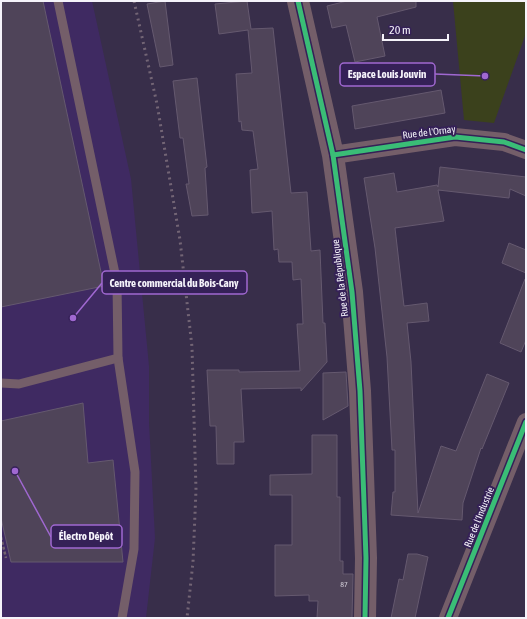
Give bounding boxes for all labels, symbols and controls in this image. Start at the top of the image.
scale bar [383,16,448,42]
text: 20 m [389,23,411,37]
callout: Espace Louis Jouvin [340,63,435,86]
text: Espace Louis Jouvin [348,68,426,80]
street label: Rue de l'Ornay [402,123,456,141]
street label: Rue de la République [330,238,350,317]
callout: Centre commercial du Bois-Cany [102,271,247,294]
text: Centre commercial du Bois-Cany [109,277,239,289]
street label: Rue de l'Industrie [462,485,496,549]
callout: Électro Dépôt [51,525,122,548]
text: Électro Dépôt [59,530,114,542]
house number: 87 [340,580,348,589]

